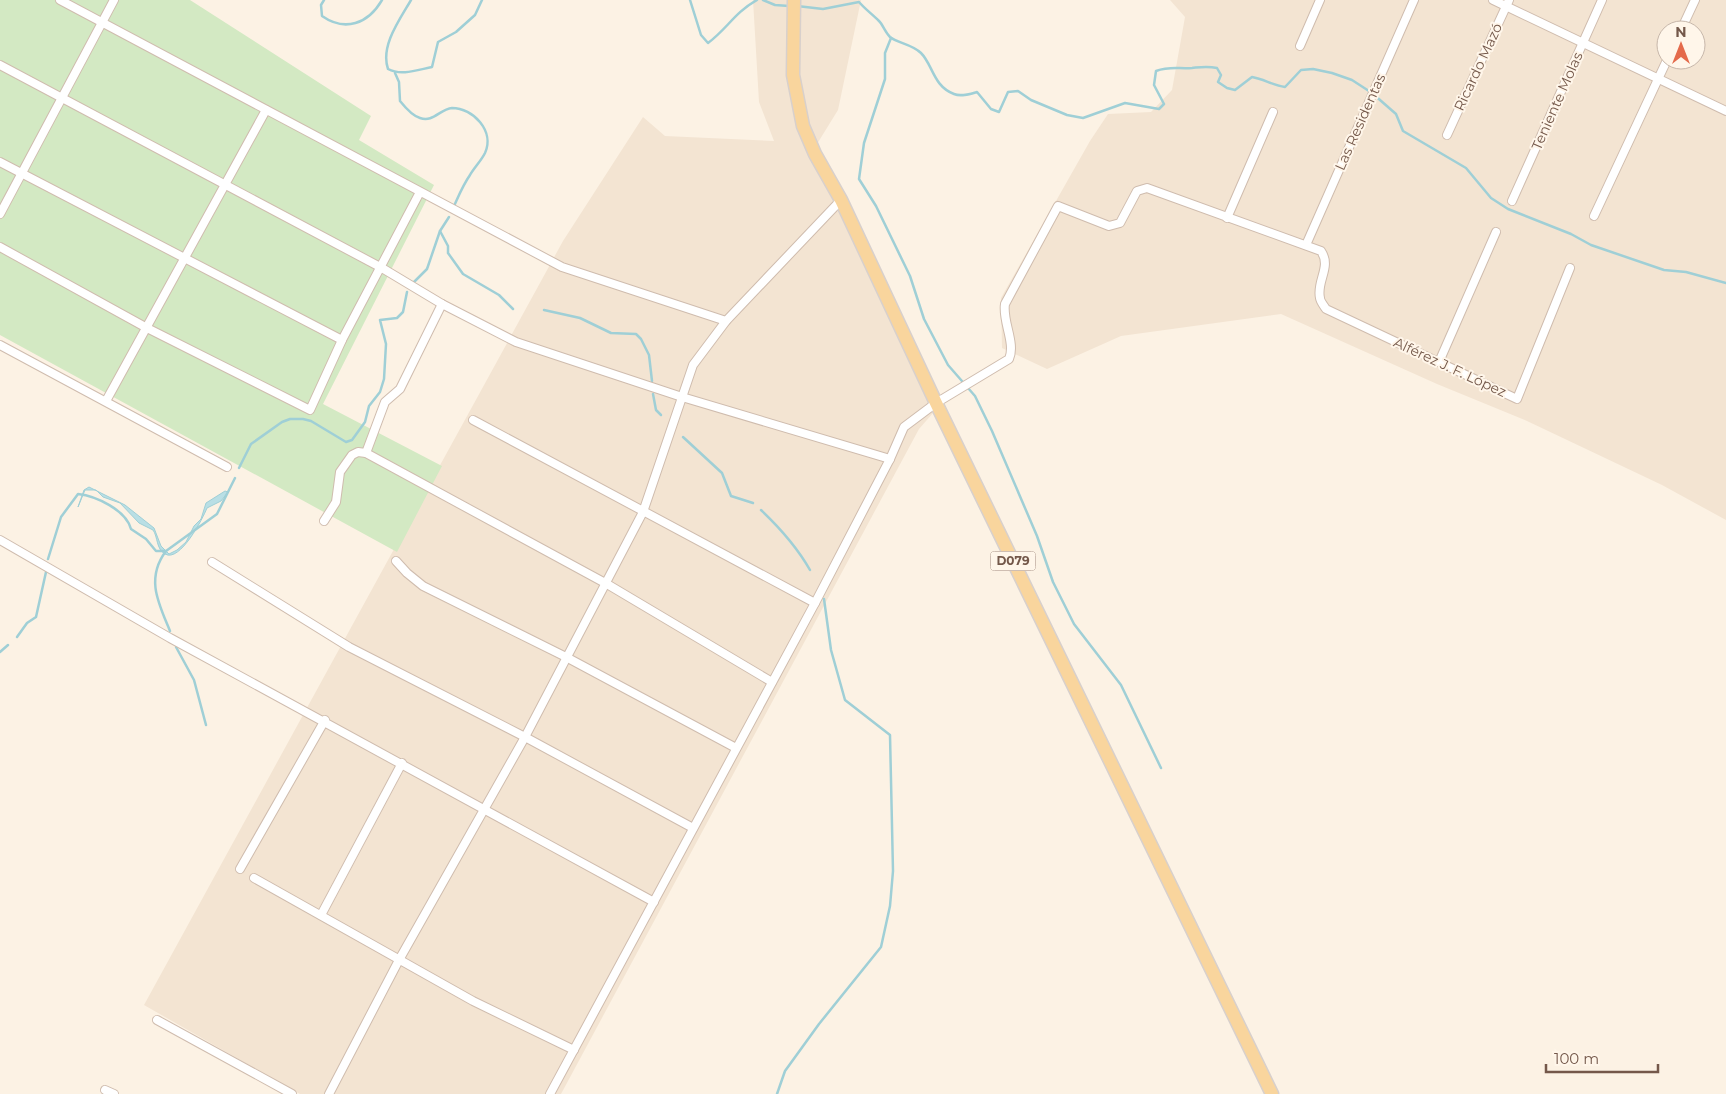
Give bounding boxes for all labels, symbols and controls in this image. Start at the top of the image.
street label: Ricardo Mazó [1450,20,1506,114]
north arrow [1656,20,1706,70]
text: N [1675,23,1687,41]
street label: Teniente Molas [1527,49,1587,153]
street label: Las Residentas [1331,71,1389,173]
street label: Alférez J. F. López [1391,333,1509,401]
road number: D079 [990,552,1036,570]
scale bar [1546,1042,1658,1074]
text: 100 m [1554,1049,1599,1068]

